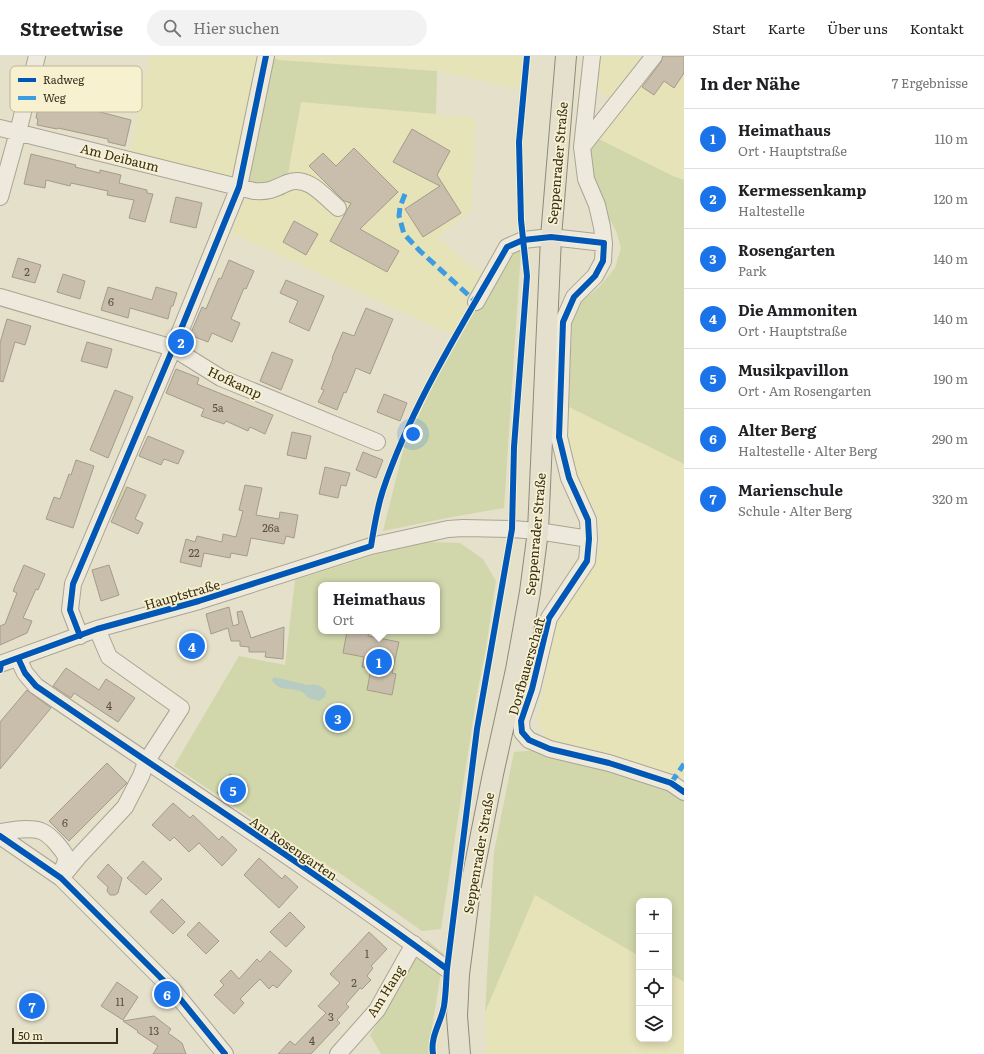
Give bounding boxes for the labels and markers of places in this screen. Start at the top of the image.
pin: 2 [168,327,194,357]
pin: 4 [179,631,205,661]
pin: 1 [366,647,392,677]
pin: 3 [325,703,351,733]
pin: 5 [220,775,246,805]
pin: 6 [154,979,180,1009]
pin: 7 [19,991,45,1021]

